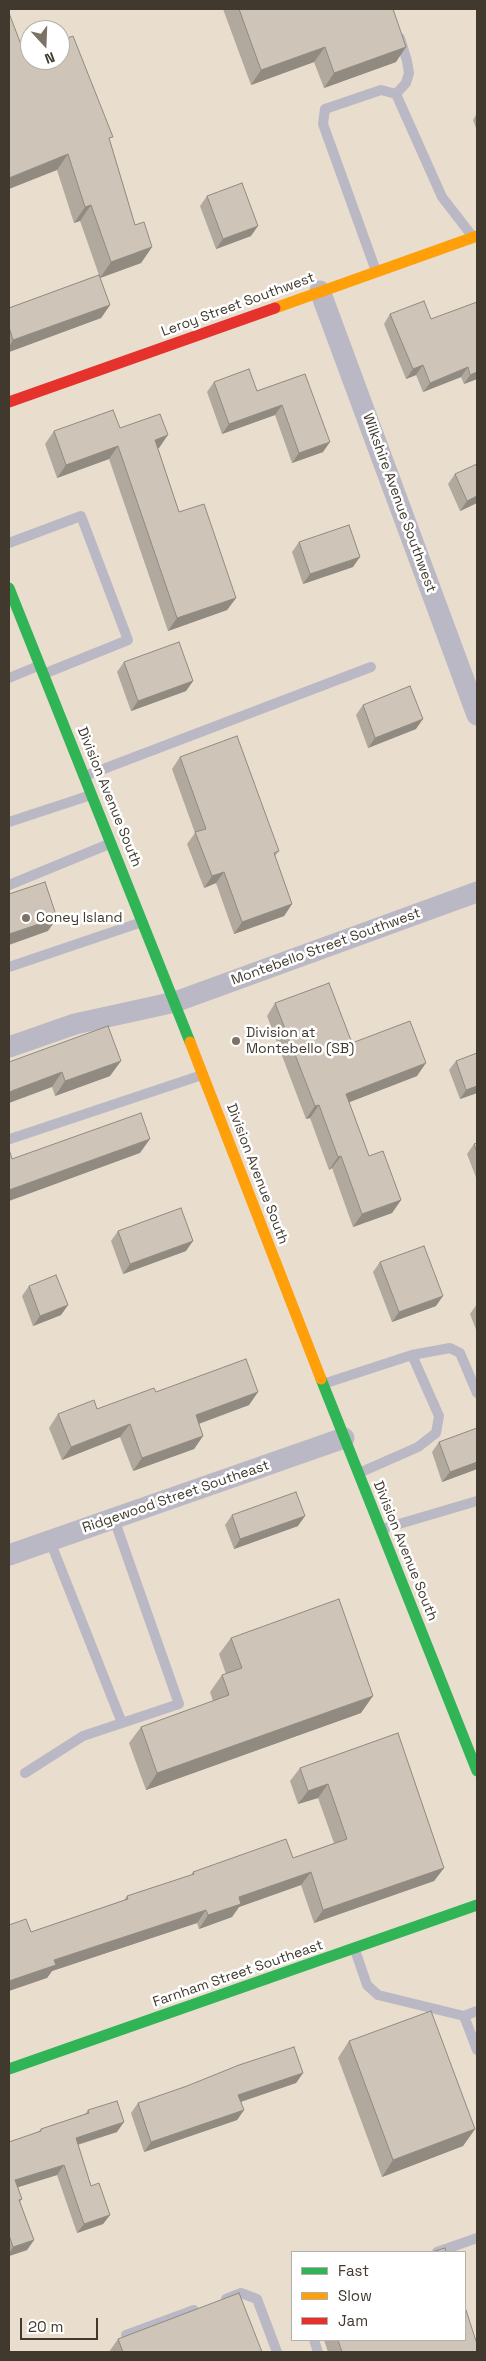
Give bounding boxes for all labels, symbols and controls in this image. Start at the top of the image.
north arrow [20,20,70,70]
text: N [42,48,57,68]
street label: Leroy Street Southwest [159,269,317,341]
street label: Wilkshire Avenue Southwest [359,411,439,595]
street label: Division Avenue South [73,725,145,869]
street label: Montebello Street Southwest [229,905,423,989]
place label: Coney Island [36,910,123,926]
marker: Coney Island [20,912,32,924]
place label: Division at Montebello (SB) [246,1025,354,1058]
marker: Division at Montebello (SB) [230,1035,242,1047]
street label: Division Avenue South [222,1101,292,1247]
street label: Ridgewood Street Southeast [80,1457,272,1537]
street label: Division Avenue South [369,1479,441,1623]
street label: Farnham Street Southeast [151,1937,325,2011]
legend [291,2251,466,2341]
text: Fast [338,2261,369,2280]
text: Slow [338,2286,372,2305]
scale bar [22,2308,100,2340]
text: Jam [338,2311,368,2330]
text: 20 m [28,2317,63,2336]

